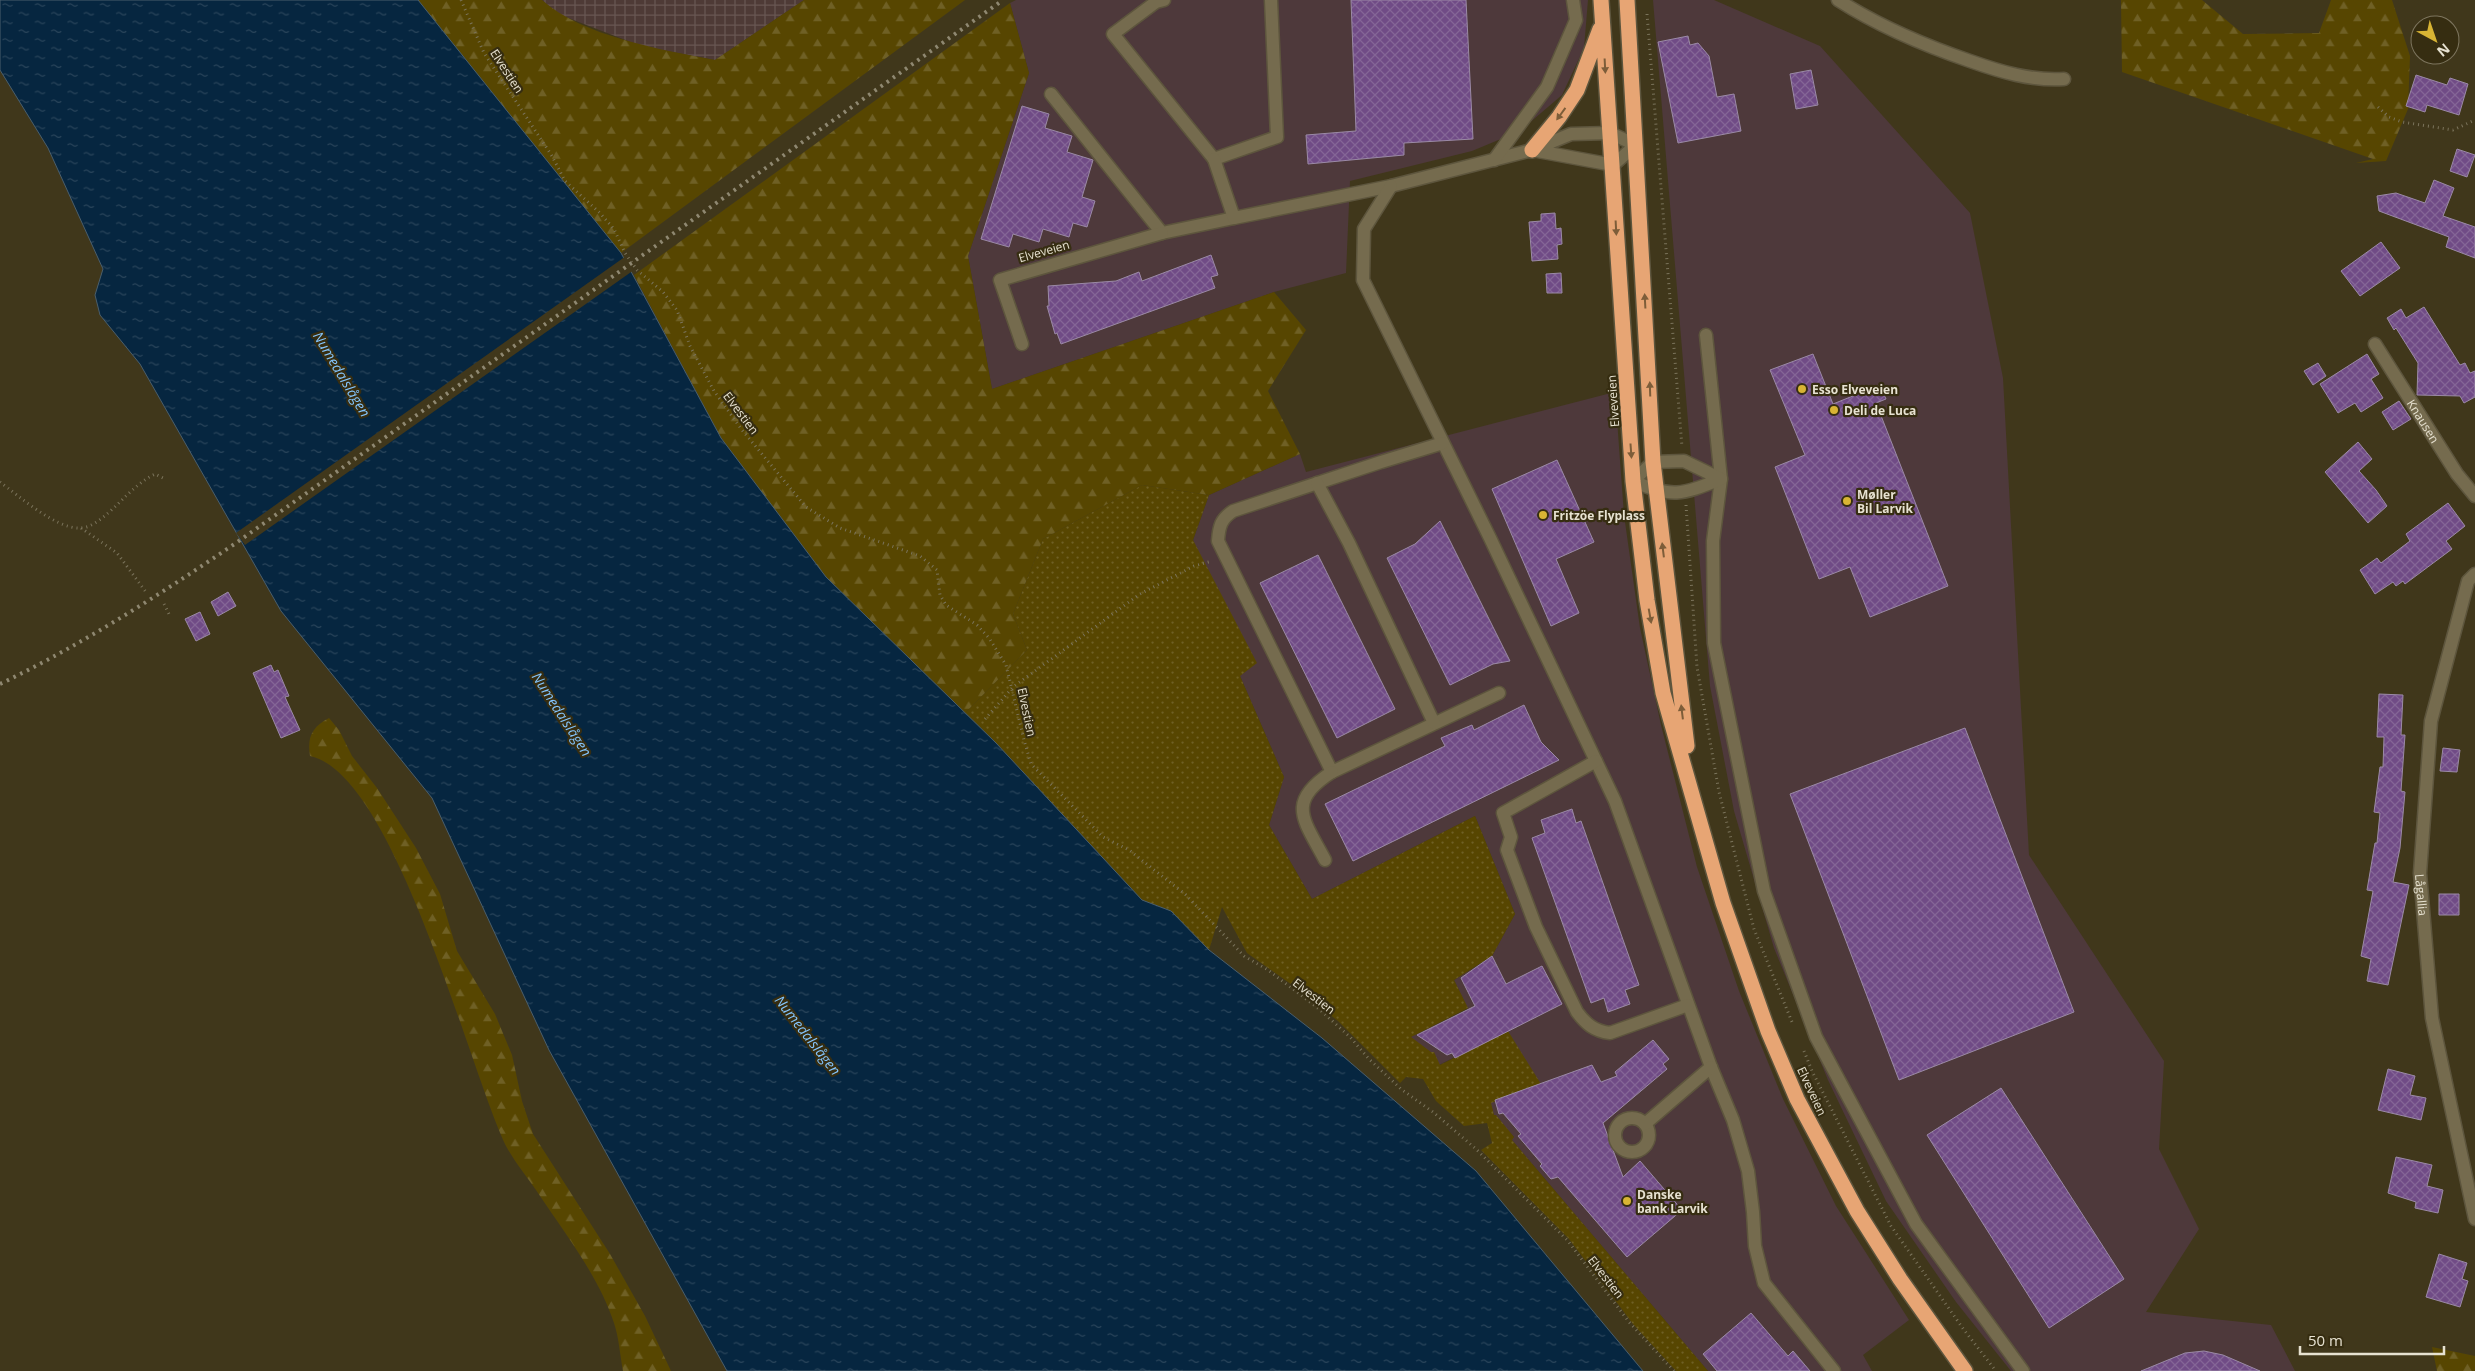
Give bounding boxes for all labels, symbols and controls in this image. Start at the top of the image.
north arrow [2410,15,2460,65]
text: N [2433,39,2454,61]
street label: Elvestien [486,46,528,96]
one-way arrow [1601,58,1609,74]
one-way arrow [1556,108,1566,121]
one-way arrow [1613,220,1621,236]
street label: Elveveien [1017,236,1071,266]
one-way arrow [1641,293,1649,309]
water label: Numedalslågen [309,328,375,420]
street label: Elveveien [1603,374,1623,428]
one-way arrow [1645,380,1653,396]
place label: Esso Elveveien [1812,381,1898,398]
marker: Esso Elveveien [1796,383,1808,395]
street label: Elvestien [719,388,763,438]
street label: Knausen [2403,396,2444,446]
place label: Deli de Luca [1844,402,1916,419]
marker: Deli de Luca [1828,404,1840,416]
one-way arrow [1628,444,1636,460]
place label: Møller Bil Larvik [1857,486,1913,517]
marker: Møller Bil Larvik [1841,495,1853,507]
place label: Fritzöe Flyplass [1553,507,1645,524]
marker: Fritzöe Flyplass [1537,509,1549,521]
one-way arrow [1659,542,1667,558]
one-way arrow [1646,608,1654,624]
water label: Numedalslågen [528,668,596,760]
street label: Elvestien [1014,686,1040,738]
one-way arrow [1678,703,1686,719]
street label: Lågallia [2412,873,2432,916]
street label: Elvestien [1289,974,1339,1018]
water label: Numedalslågen [771,991,845,1079]
street label: Elveveien [1793,1064,1831,1118]
place label: Danske bank Larvik [1637,1186,1708,1217]
marker: Danske bank Larvik [1621,1195,1633,1207]
street label: Elvestien [1584,1252,1628,1302]
scale bar [2300,1324,2444,1356]
text: 50 m [2308,1330,2343,1350]

